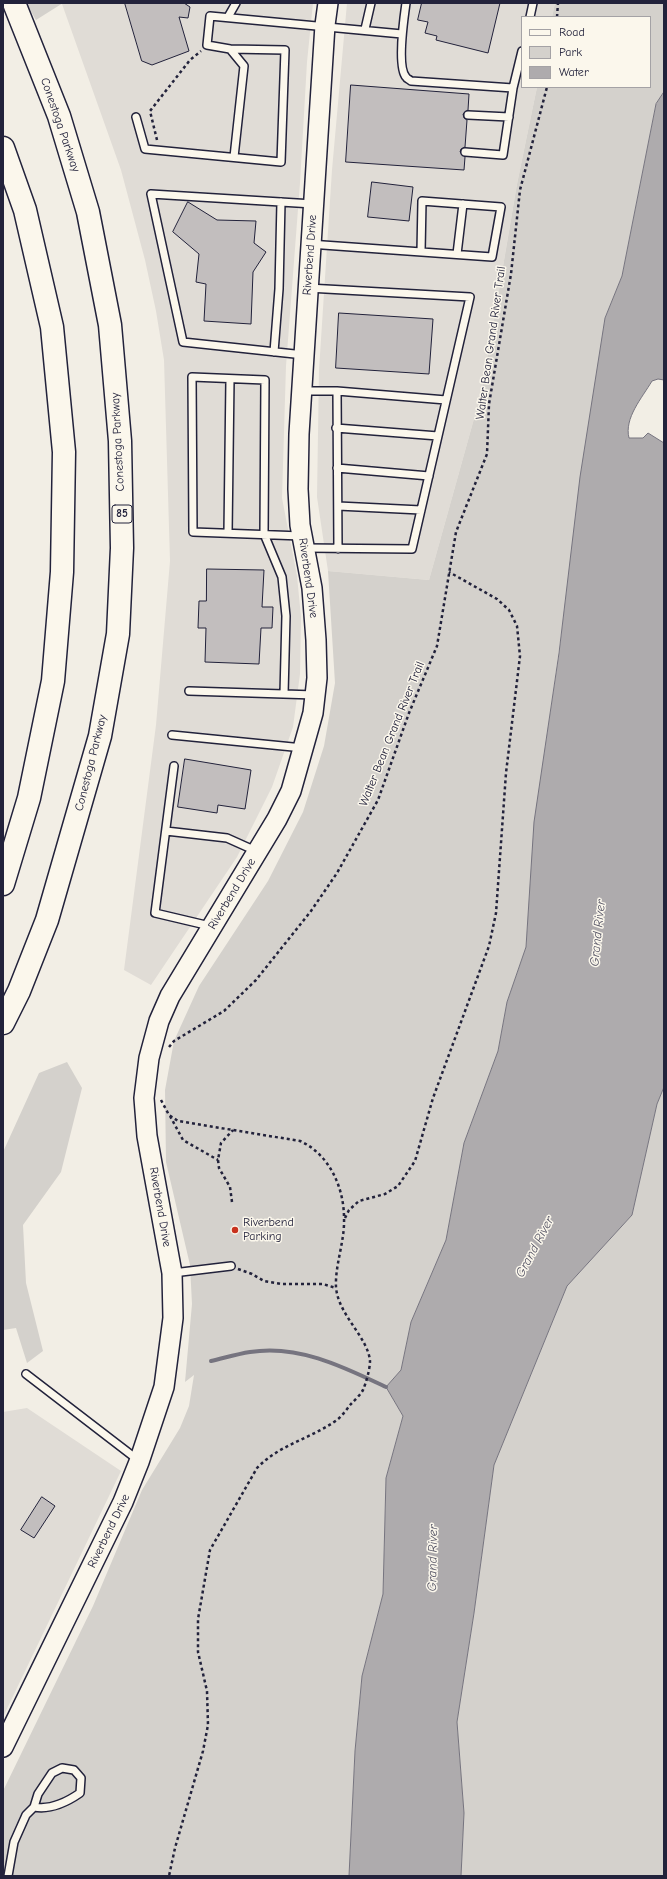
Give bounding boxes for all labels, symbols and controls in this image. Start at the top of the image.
legend [521,16,651,88]
text: Road [559,25,585,39]
text: Park [559,45,582,59]
text: Water [559,65,589,79]
street label: Conestoga Parkway [37,76,83,174]
street label: Riverbend Drive [300,214,320,296]
street label: Walter Bean Grand River Trail [473,265,509,421]
street label: Conestoga Parkway [108,392,128,492]
road number: 85 [112,505,132,523]
street label: Riverbend Drive [295,537,321,619]
street label: Walter Bean Grand River Trail [356,660,428,808]
street label: Conestoga Parkway [72,713,110,813]
street label: Riverbend Drive [205,856,259,932]
water label: Grand River [587,899,609,967]
street label: Riverbend Drive [146,1166,174,1248]
water label: Grand River [512,1214,558,1280]
place label: Riverbend Parking [243,1216,294,1244]
marker: Riverbend Parking [230,1225,240,1235]
street label: Riverbend Drive [85,1492,133,1570]
water label: Grand River [425,1524,441,1592]

